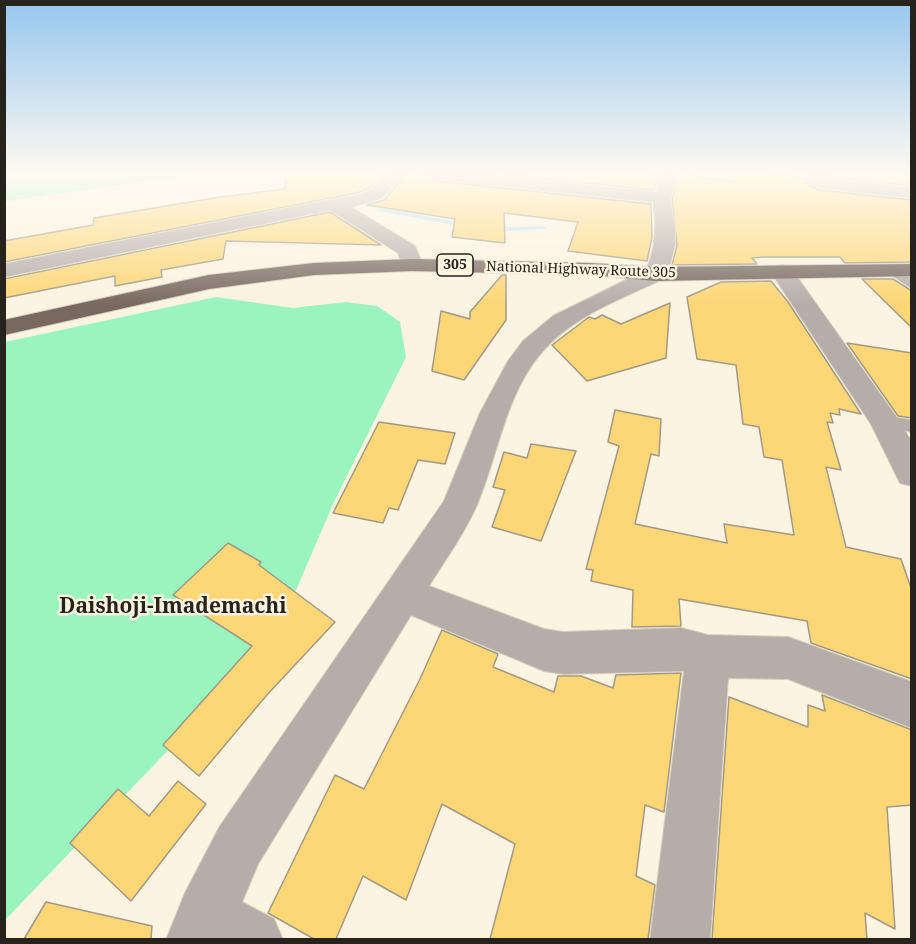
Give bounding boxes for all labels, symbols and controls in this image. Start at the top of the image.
road number: 305 [437,254,473,276]
street label: National Highway Route 305 [486,258,676,282]
district label: Daishoji-Imademachi [59,594,287,620]

